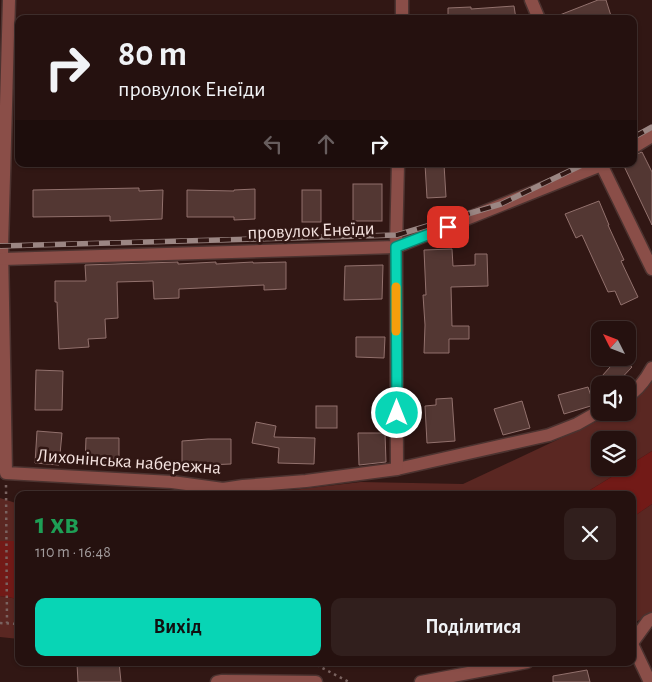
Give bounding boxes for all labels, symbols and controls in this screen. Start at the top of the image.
icon: right [35,35,100,100]
text: 80 m [118,37,187,72]
text: провулок Енеїди [118,78,266,100]
icon: left [259,130,287,158]
icon: ahead [312,130,340,158]
icon: right [365,130,393,158]
pin [427,206,469,248]
icon: arrive [434,213,462,241]
street label: провулок Енеїди [247,219,375,243]
north arrow [591,321,636,366]
map controls [591,321,636,476]
button: sound [591,376,636,421]
position arrow [370,386,422,438]
button: layers [591,431,636,476]
street label: Лихонінська набережна [36,446,222,478]
button: close [564,508,616,560]
text: 1 хв [35,509,79,539]
text: 110 m · 16:48 [35,544,111,560]
button: Вихід [35,598,321,656]
button: Поділитися [331,598,616,656]

